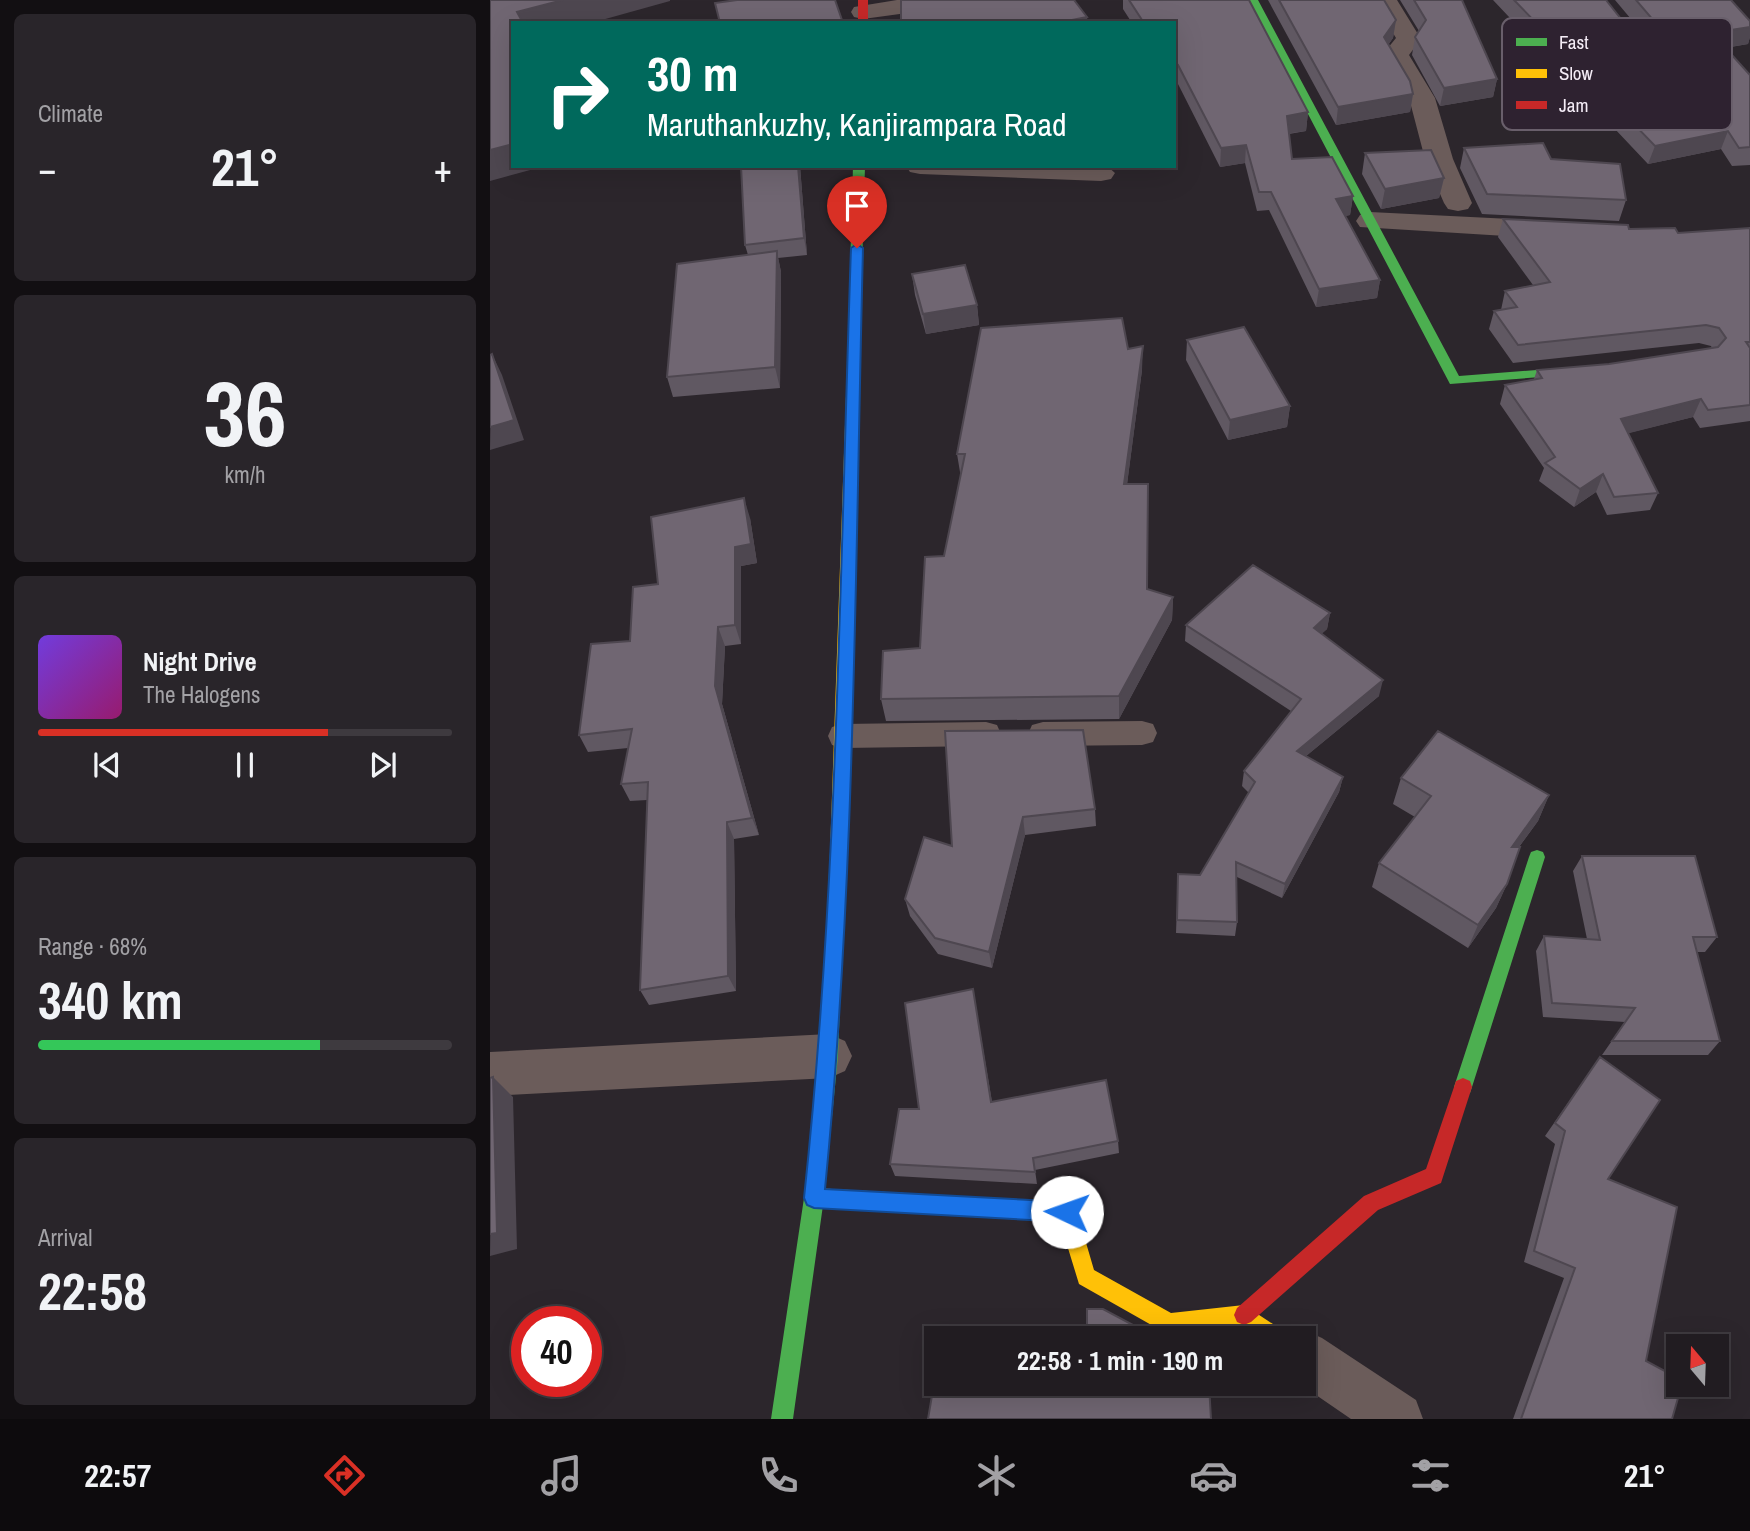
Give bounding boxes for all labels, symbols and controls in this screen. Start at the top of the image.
legend [1502,18,1732,130]
text: Fast [1559,29,1589,55]
text: 30 m [647,40,739,106]
icon: right [532,49,623,140]
text: Slow [1559,60,1594,86]
text: Jam [1559,92,1588,118]
text: Climate [38,98,103,129]
text: Maruthankuzhy, Kanjirampara Road [647,103,1067,146]
text: 21° [211,132,279,202]
text: − [38,143,56,194]
text: + [434,143,452,194]
pin [827,176,887,248]
icon: arrive [838,187,876,225]
text: 36 [204,352,287,474]
text: km/h [225,459,265,490]
text: Night Drive [143,644,257,679]
text: The Halogens [143,679,260,710]
icon: previous [88,746,126,784]
icon: pause [226,746,264,784]
icon: next [364,746,402,784]
text: Range · 68% [38,931,147,962]
text: 340 km [38,965,183,1035]
position arrow [1030,1175,1104,1249]
text: Arrival [38,1222,93,1253]
text: 22:58 [38,1256,147,1326]
speed limit sign: 40 [511,1306,602,1397]
north arrow [1666,1334,1729,1396]
map controls [1666,1334,1729,1397]
text: 22:58 · 1 min · 190 m [1017,1343,1223,1378]
icon: directions [320,1451,369,1500]
icon: music [537,1451,586,1500]
icon: phone [754,1451,803,1500]
icon: climate [972,1451,1021,1500]
icon: car [1189,1451,1238,1500]
icon: filters [1406,1451,1455,1500]
text: 22:57 [84,1454,151,1497]
text: 21° [1624,1454,1666,1497]

